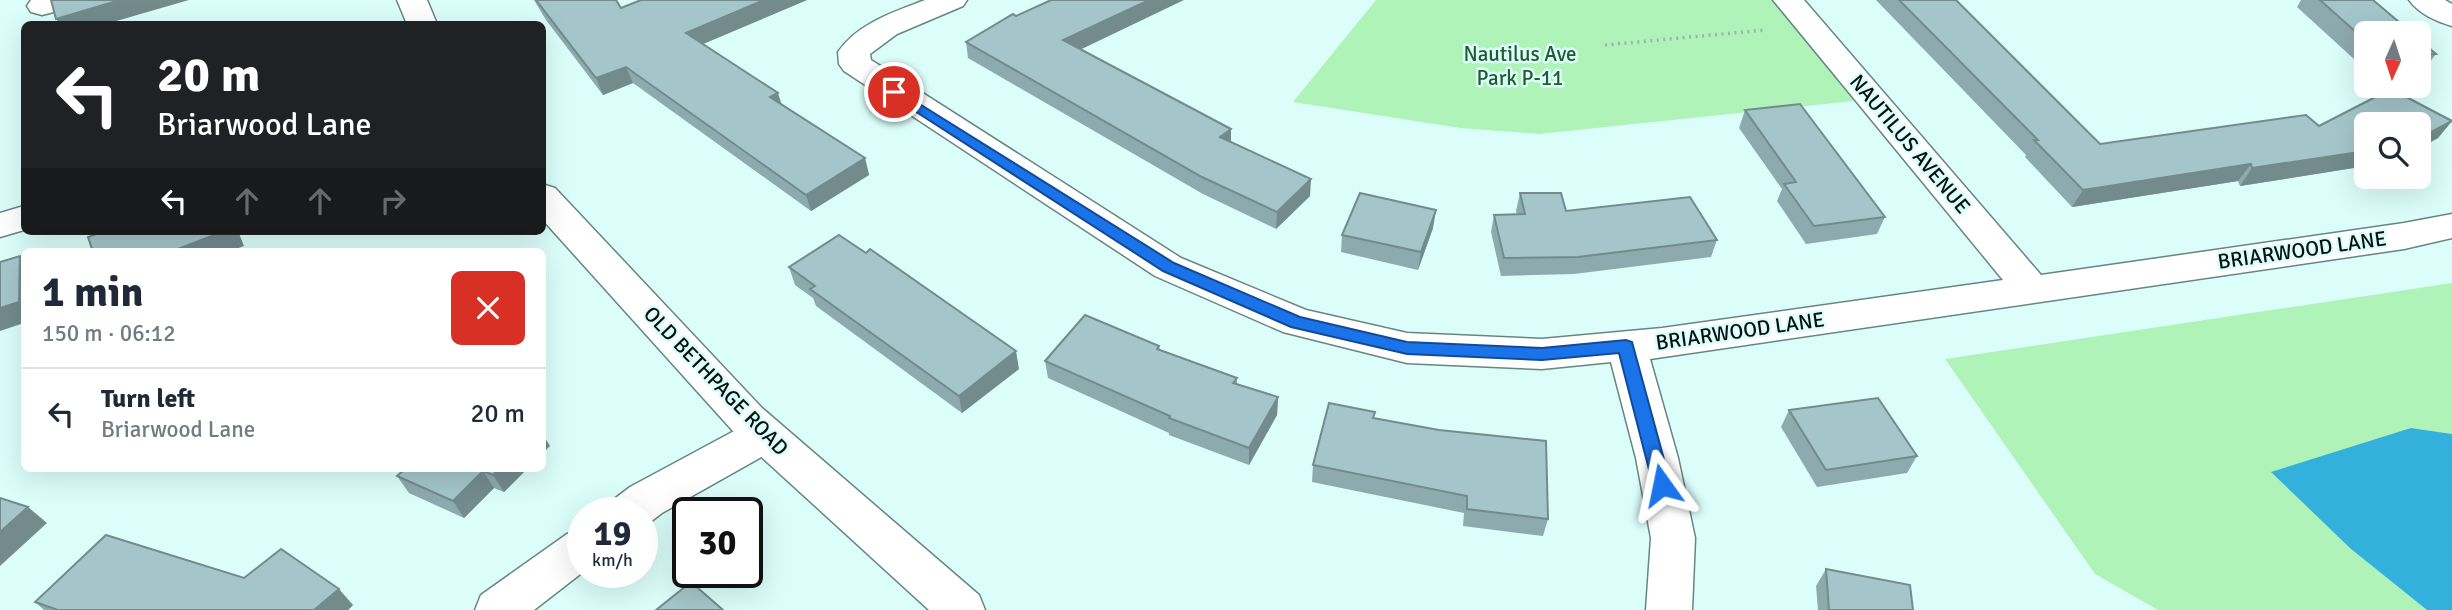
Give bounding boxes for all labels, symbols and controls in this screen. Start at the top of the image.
north arrow [2354,21,2431,98]
map controls [2354,21,2431,189]
park label: Nautilus Ave Park P-11 [1463,41,1577,91]
text: 20 m [157,45,260,105]
icon: left [42,49,133,140]
pin [864,62,924,122]
street label: NAUTILUS AVENUE [1844,69,1976,219]
icon: arrive [875,73,913,111]
text: Briarwood Lane [157,105,372,144]
button: search [2354,112,2431,189]
icon: left [155,182,193,220]
icon: ahead [228,182,266,220]
icon: ahead [301,182,339,220]
icon: right [374,182,412,220]
street label: BRIARWOOD LANE [2216,225,2388,275]
text: 1 min [42,267,143,318]
button: close [451,271,525,345]
street label: OLD BETHPAGE ROAD [638,301,794,461]
street label: BRIARWOOD LANE [1654,306,1826,356]
text: 150 m · 06:12 [42,319,176,348]
text: Turn left [101,383,195,415]
icon: left [42,395,80,433]
text: 20 m [470,398,525,430]
text: Briarwood Lane [101,415,255,444]
position arrow [1625,448,1699,522]
speed limit sign: 30 [672,497,763,588]
text: 19 [594,512,631,555]
text: km/h [592,549,633,571]

